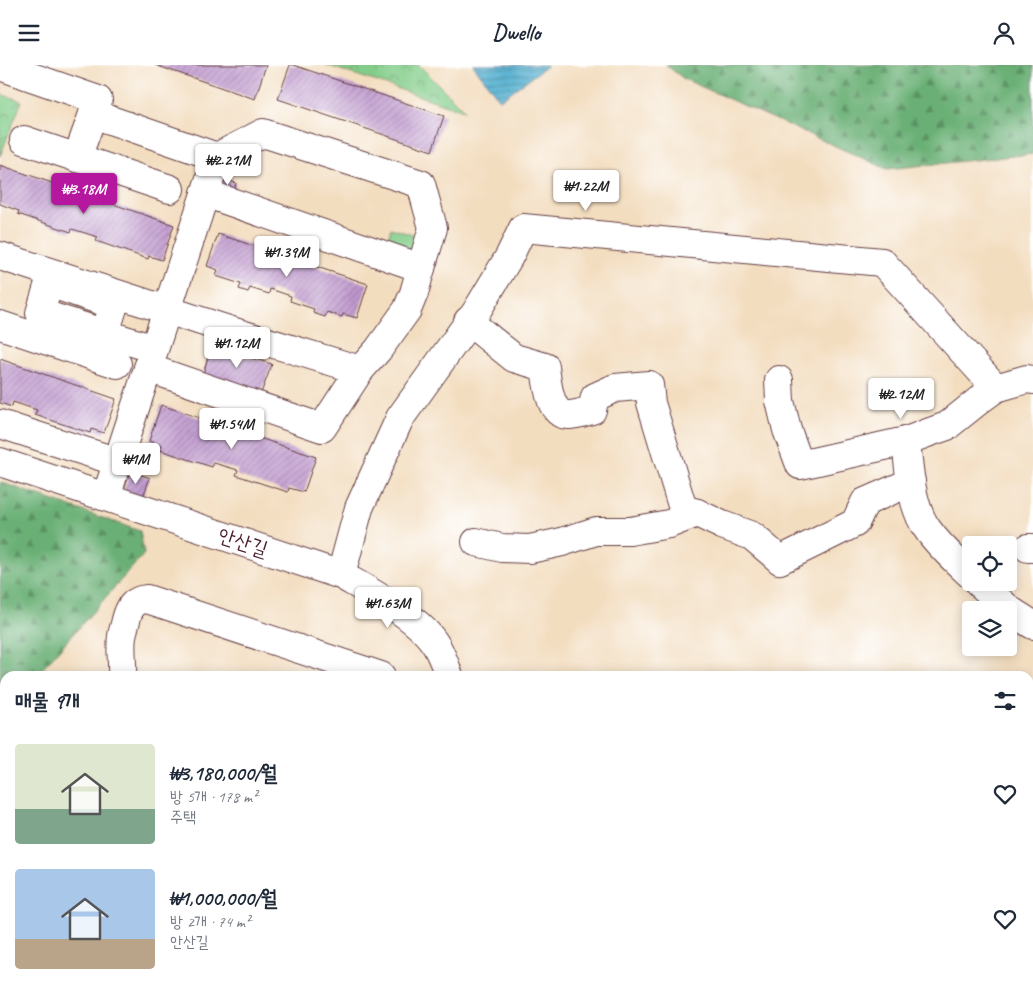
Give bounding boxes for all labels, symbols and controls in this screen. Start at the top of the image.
icon: menu [15,19,43,47]
text: Dwello [493,19,540,47]
icon: person [990,19,1018,47]
pin: ₩2.21M [187,143,269,186]
text: ₩2.21M [206,150,250,170]
pin: ₩1.22M [545,169,627,212]
pin: ₩3.18M [43,173,125,215]
text: ₩1.22M [564,176,608,196]
text: ₩3.18M [62,179,106,199]
pin: ₩1.39M [246,235,328,278]
text: ₩1.39M [265,242,309,262]
pin: ₩1.12M [196,327,278,369]
text: ₩1.12M [215,333,259,353]
pin: ₩2.12M [860,377,942,420]
text: ₩2.12M [879,384,923,404]
pin: ₩1.54M [191,407,273,450]
text: ₩1.54M [210,414,254,434]
pin: ₩1M [112,443,160,485]
text: ₩1M [123,449,149,469]
street label: 안산길 [215,522,271,562]
map controls [962,536,1017,656]
button: locate [962,536,1017,591]
pin: ₩1.63M [347,587,429,629]
text: ₩1.63M [366,593,410,613]
button: layers [962,601,1017,656]
icon: filters [991,687,1019,715]
text: 매물 9개 [15,688,80,714]
text: ₩3,180,000/월 [170,760,278,786]
icon: home [55,764,115,824]
icon: heart [991,780,1019,808]
text: 방 5개 · 178 m² [170,787,257,807]
text: 주택 [170,807,196,827]
text: ₩1,000,000/월 [170,885,278,911]
icon: home [55,889,115,949]
icon: heart [991,905,1019,933]
text: 방 2개 · 74 m² [170,912,250,932]
text: 안산길 [170,932,209,952]

